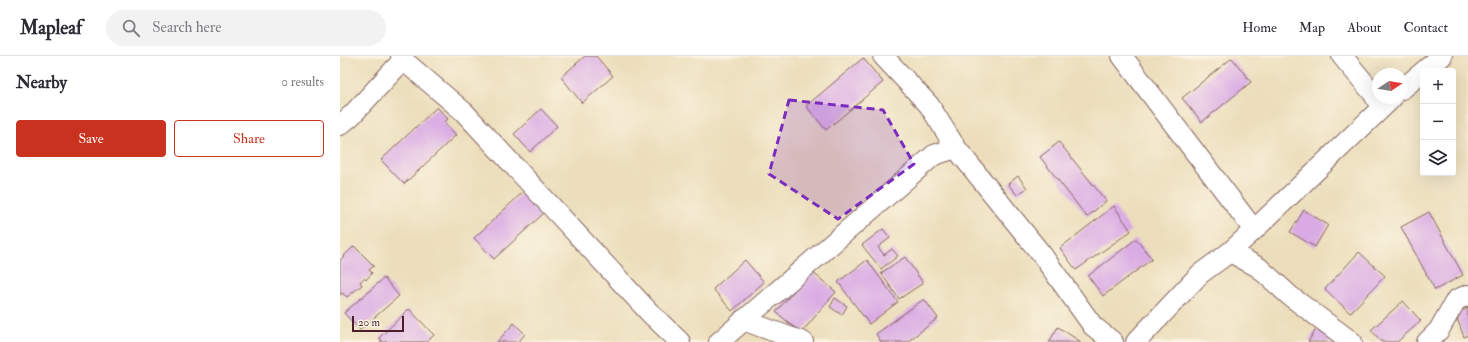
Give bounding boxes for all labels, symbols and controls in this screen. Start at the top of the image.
search box [106,10,386,46]
text: Mapleaf [20,16,82,40]
icon: search [120,17,142,39]
text: Search here [152,18,222,37]
text: Home [1242,19,1277,36]
text: Map [1299,19,1325,36]
text: About [1347,19,1381,36]
text: Contact [1403,19,1448,36]
north arrow [1372,68,1408,104]
map controls [1420,68,1456,176]
button: + [1420,68,1456,104]
text: Nearby [16,72,67,93]
text: 0 results [281,74,324,90]
button: − [1420,104,1456,140]
button: Save [16,120,166,157]
button: Share [174,120,324,157]
button: layers [1420,140,1456,176]
scale bar [352,314,404,333]
text: 20 m [358,316,380,329]

